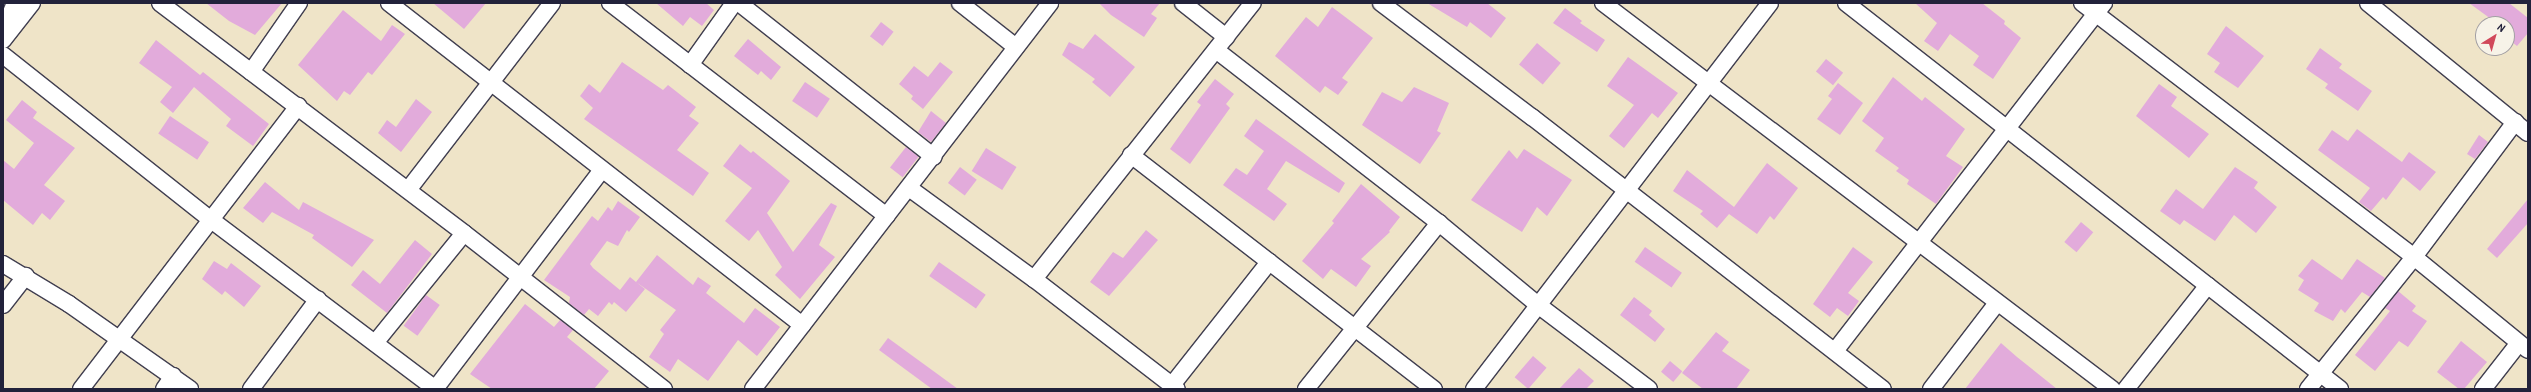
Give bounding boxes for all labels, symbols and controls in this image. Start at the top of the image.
north arrow [2475,16,2515,56]
text: N [2495,20,2508,35]

